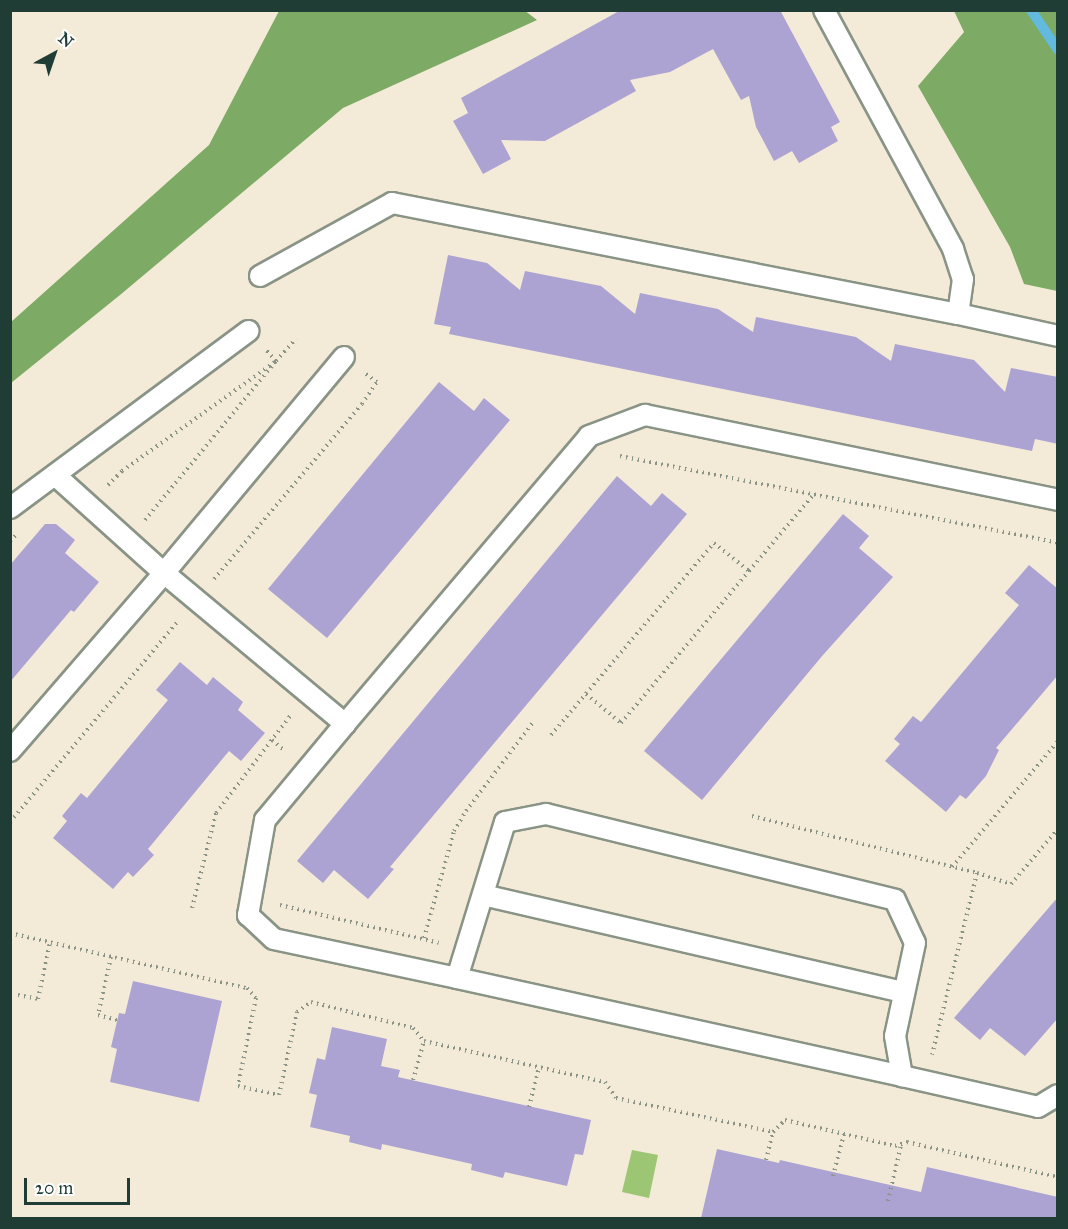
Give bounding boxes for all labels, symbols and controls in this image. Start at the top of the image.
north arrow [24,24,84,84]
text: N [55,28,77,51]
scale bar [27,1166,134,1204]
text: 20 m [35,1177,73,1199]

